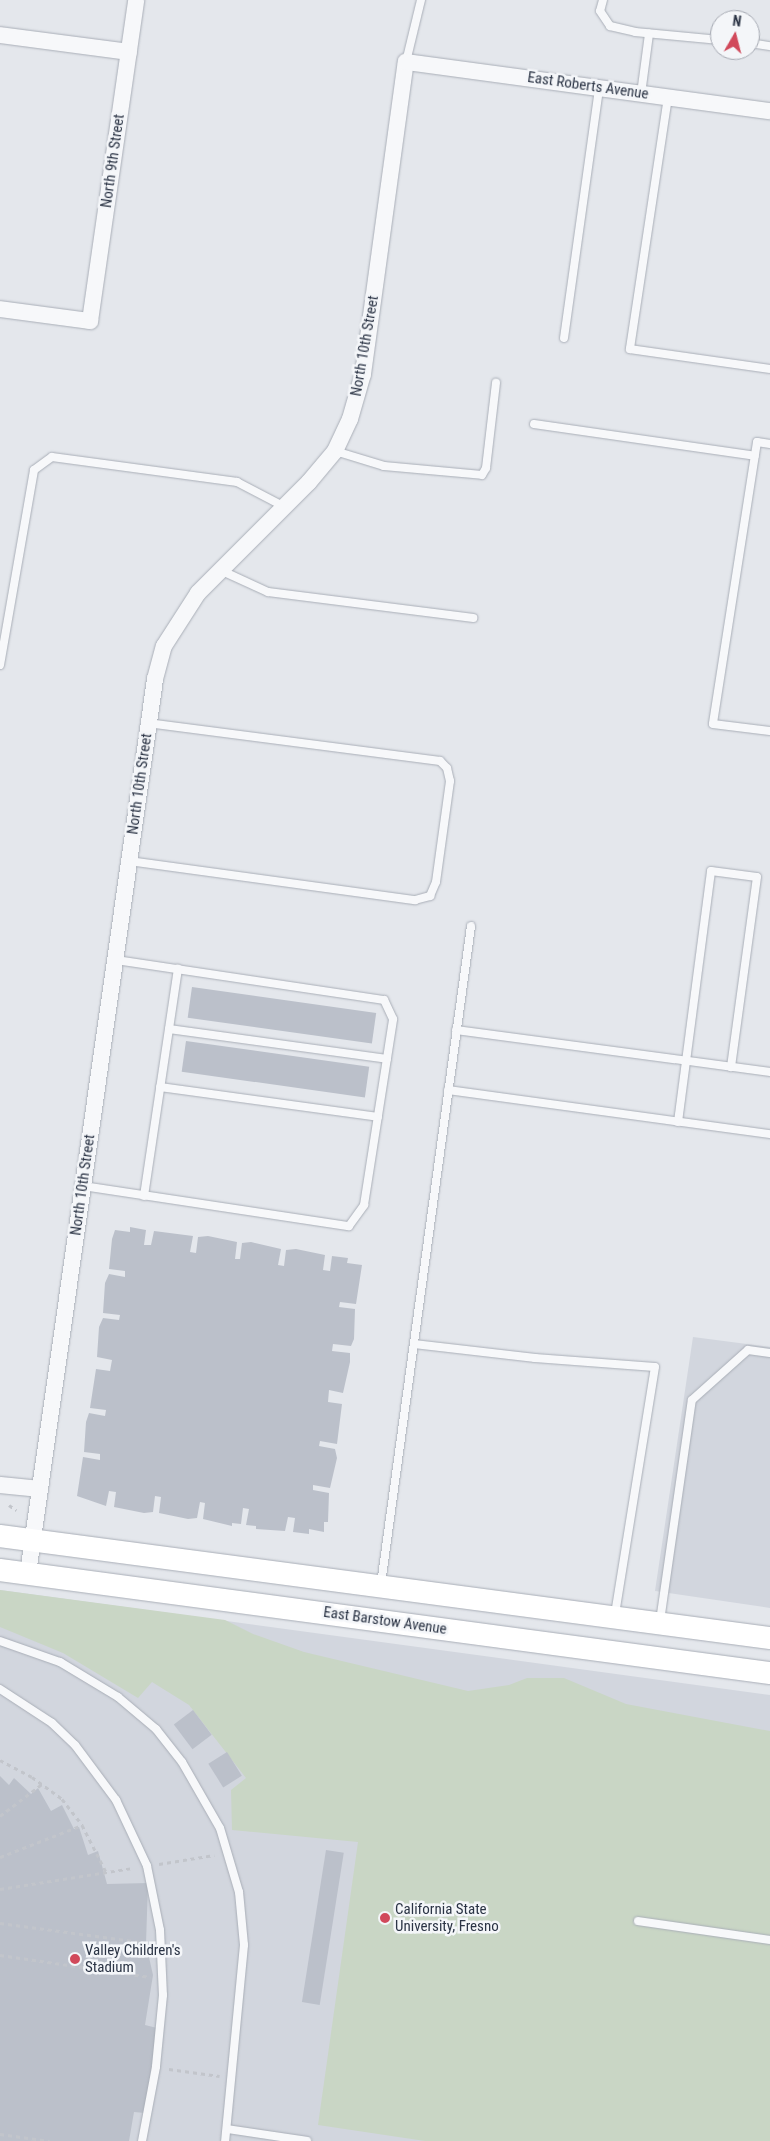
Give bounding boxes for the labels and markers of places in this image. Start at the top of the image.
place label: California State University, Fresno [395,1900,499,1935]
marker: California State University, Fresno [379,1912,391,1924]
place label: Valley Children's Stadium [85,1941,181,1976]
marker: Valley Children's Stadium [69,1953,81,1965]

